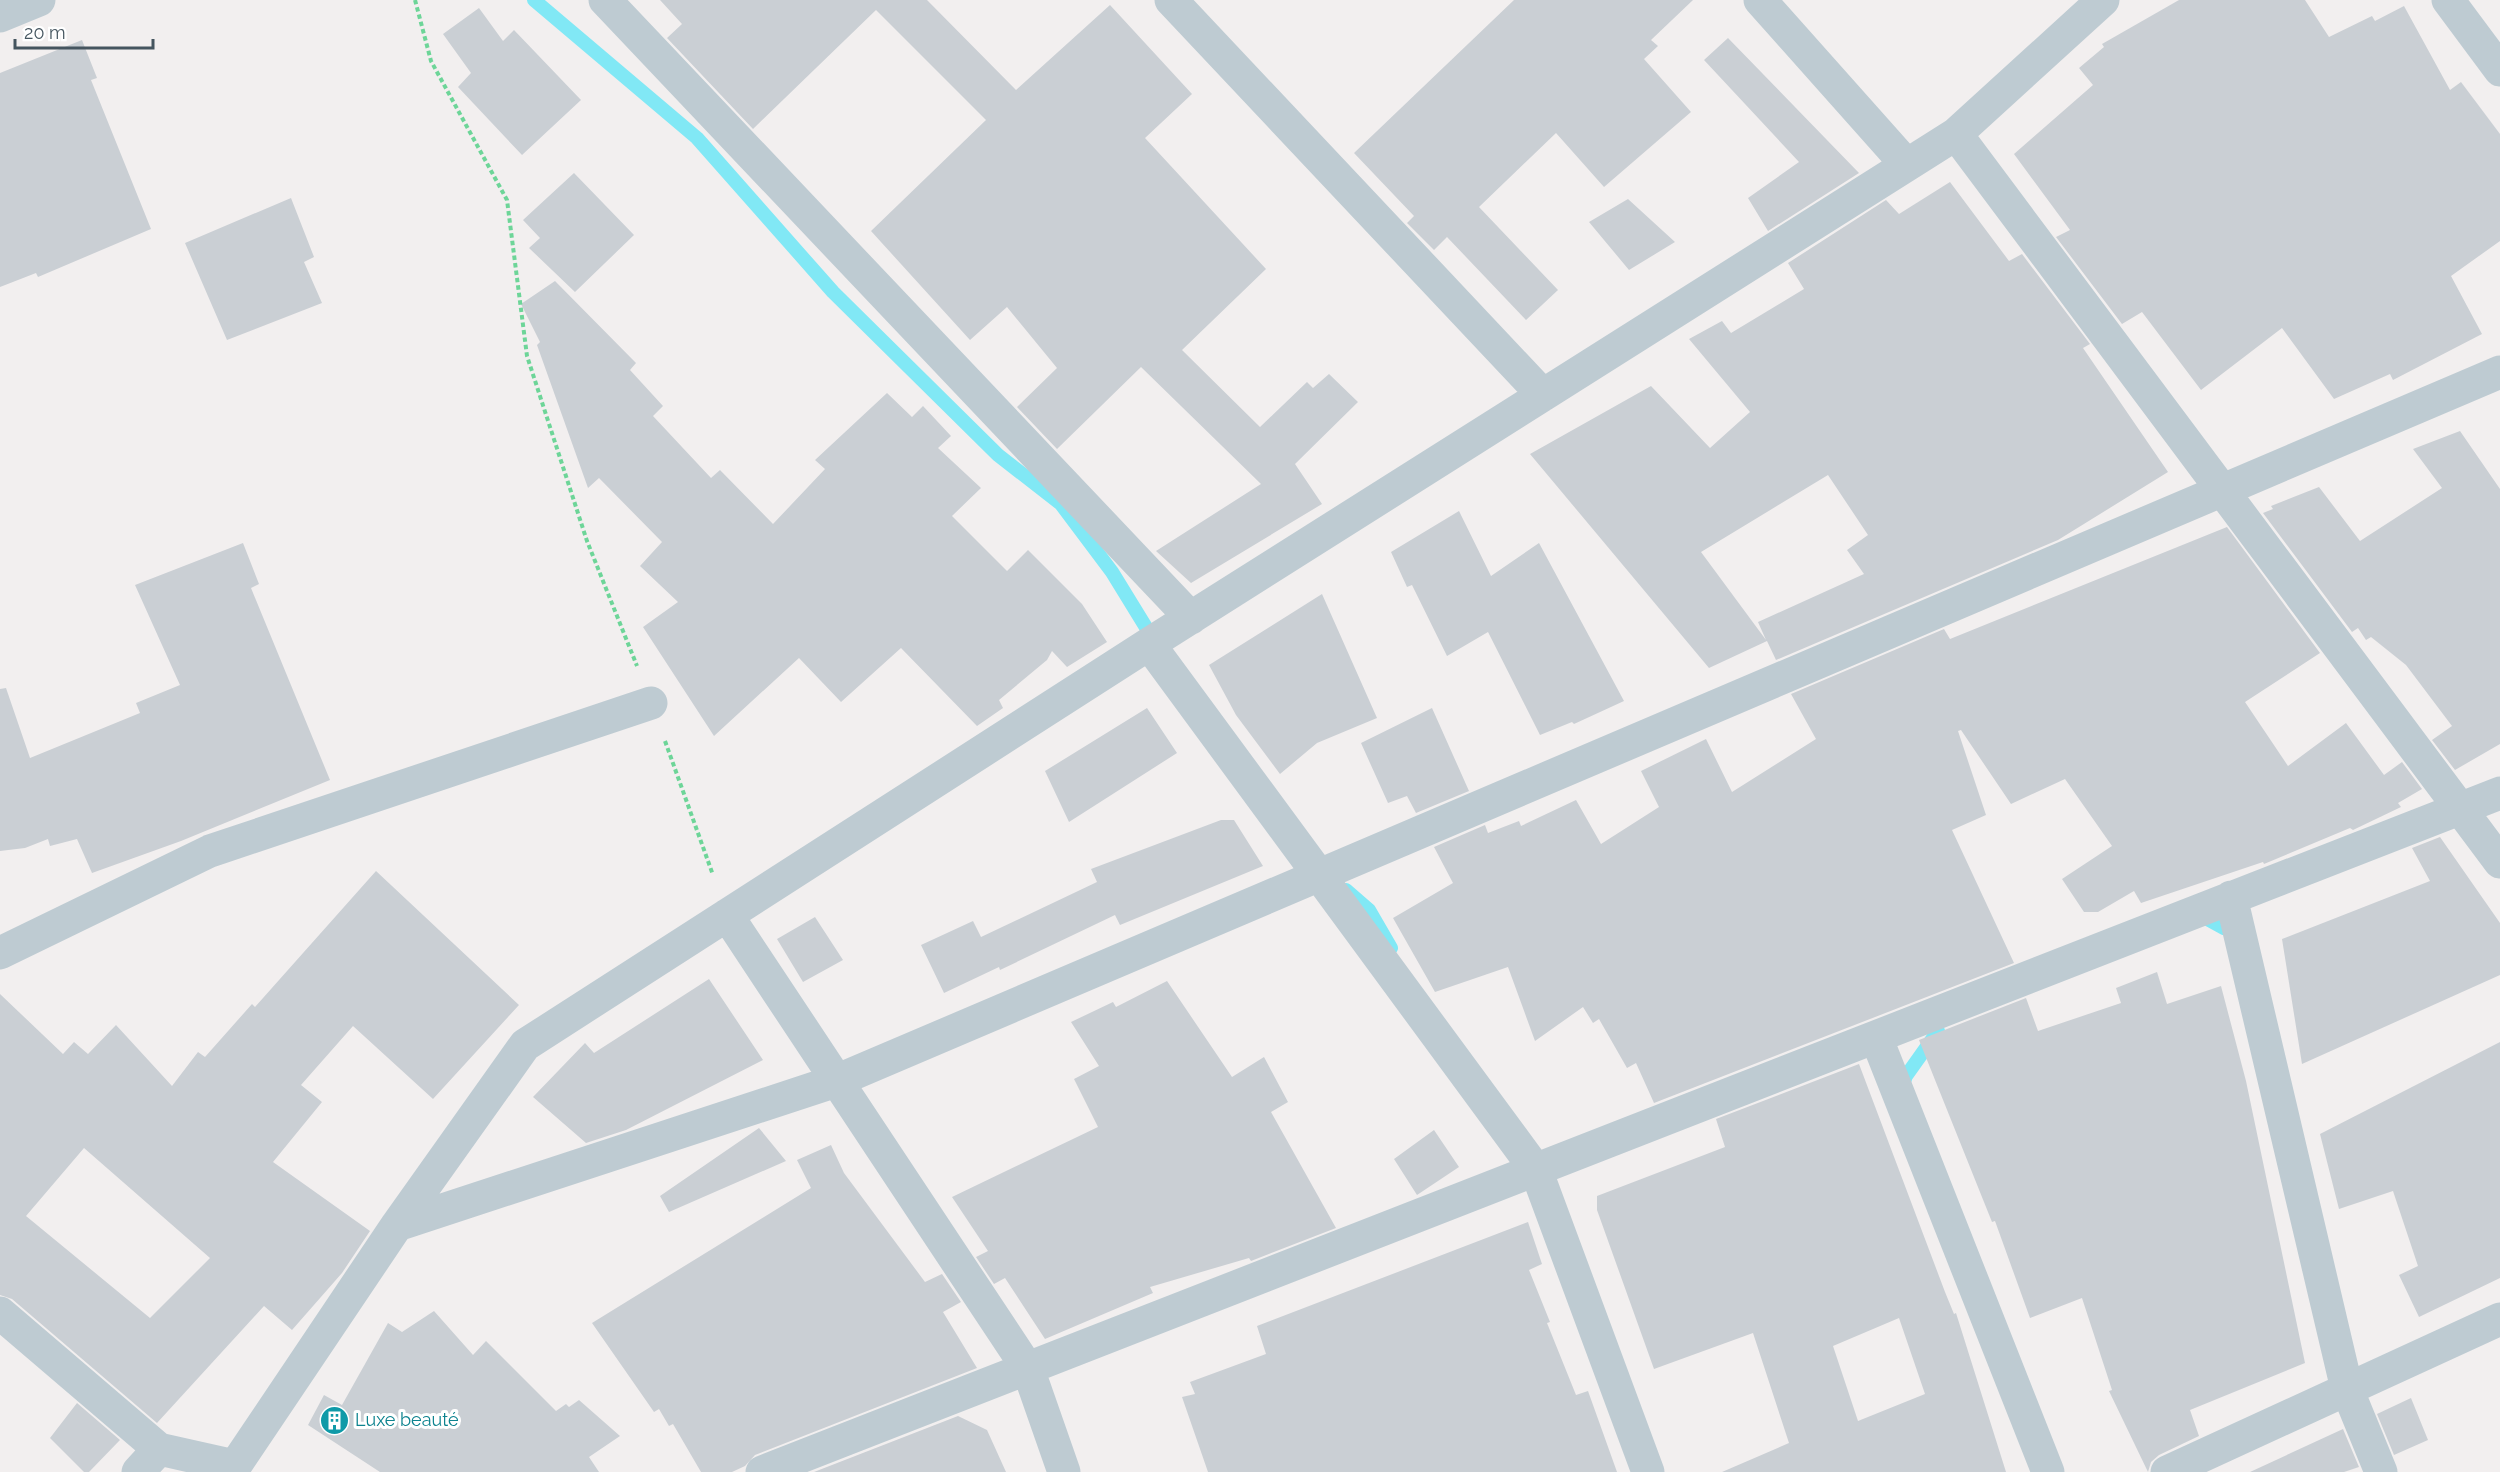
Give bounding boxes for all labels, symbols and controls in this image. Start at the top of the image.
scale bar [15,12,153,50]
text: 20 m [24,22,66,43]
building icon: Luxe beauté [318,1404,350,1436]
place label: Luxe beauté [355,1409,459,1430]

